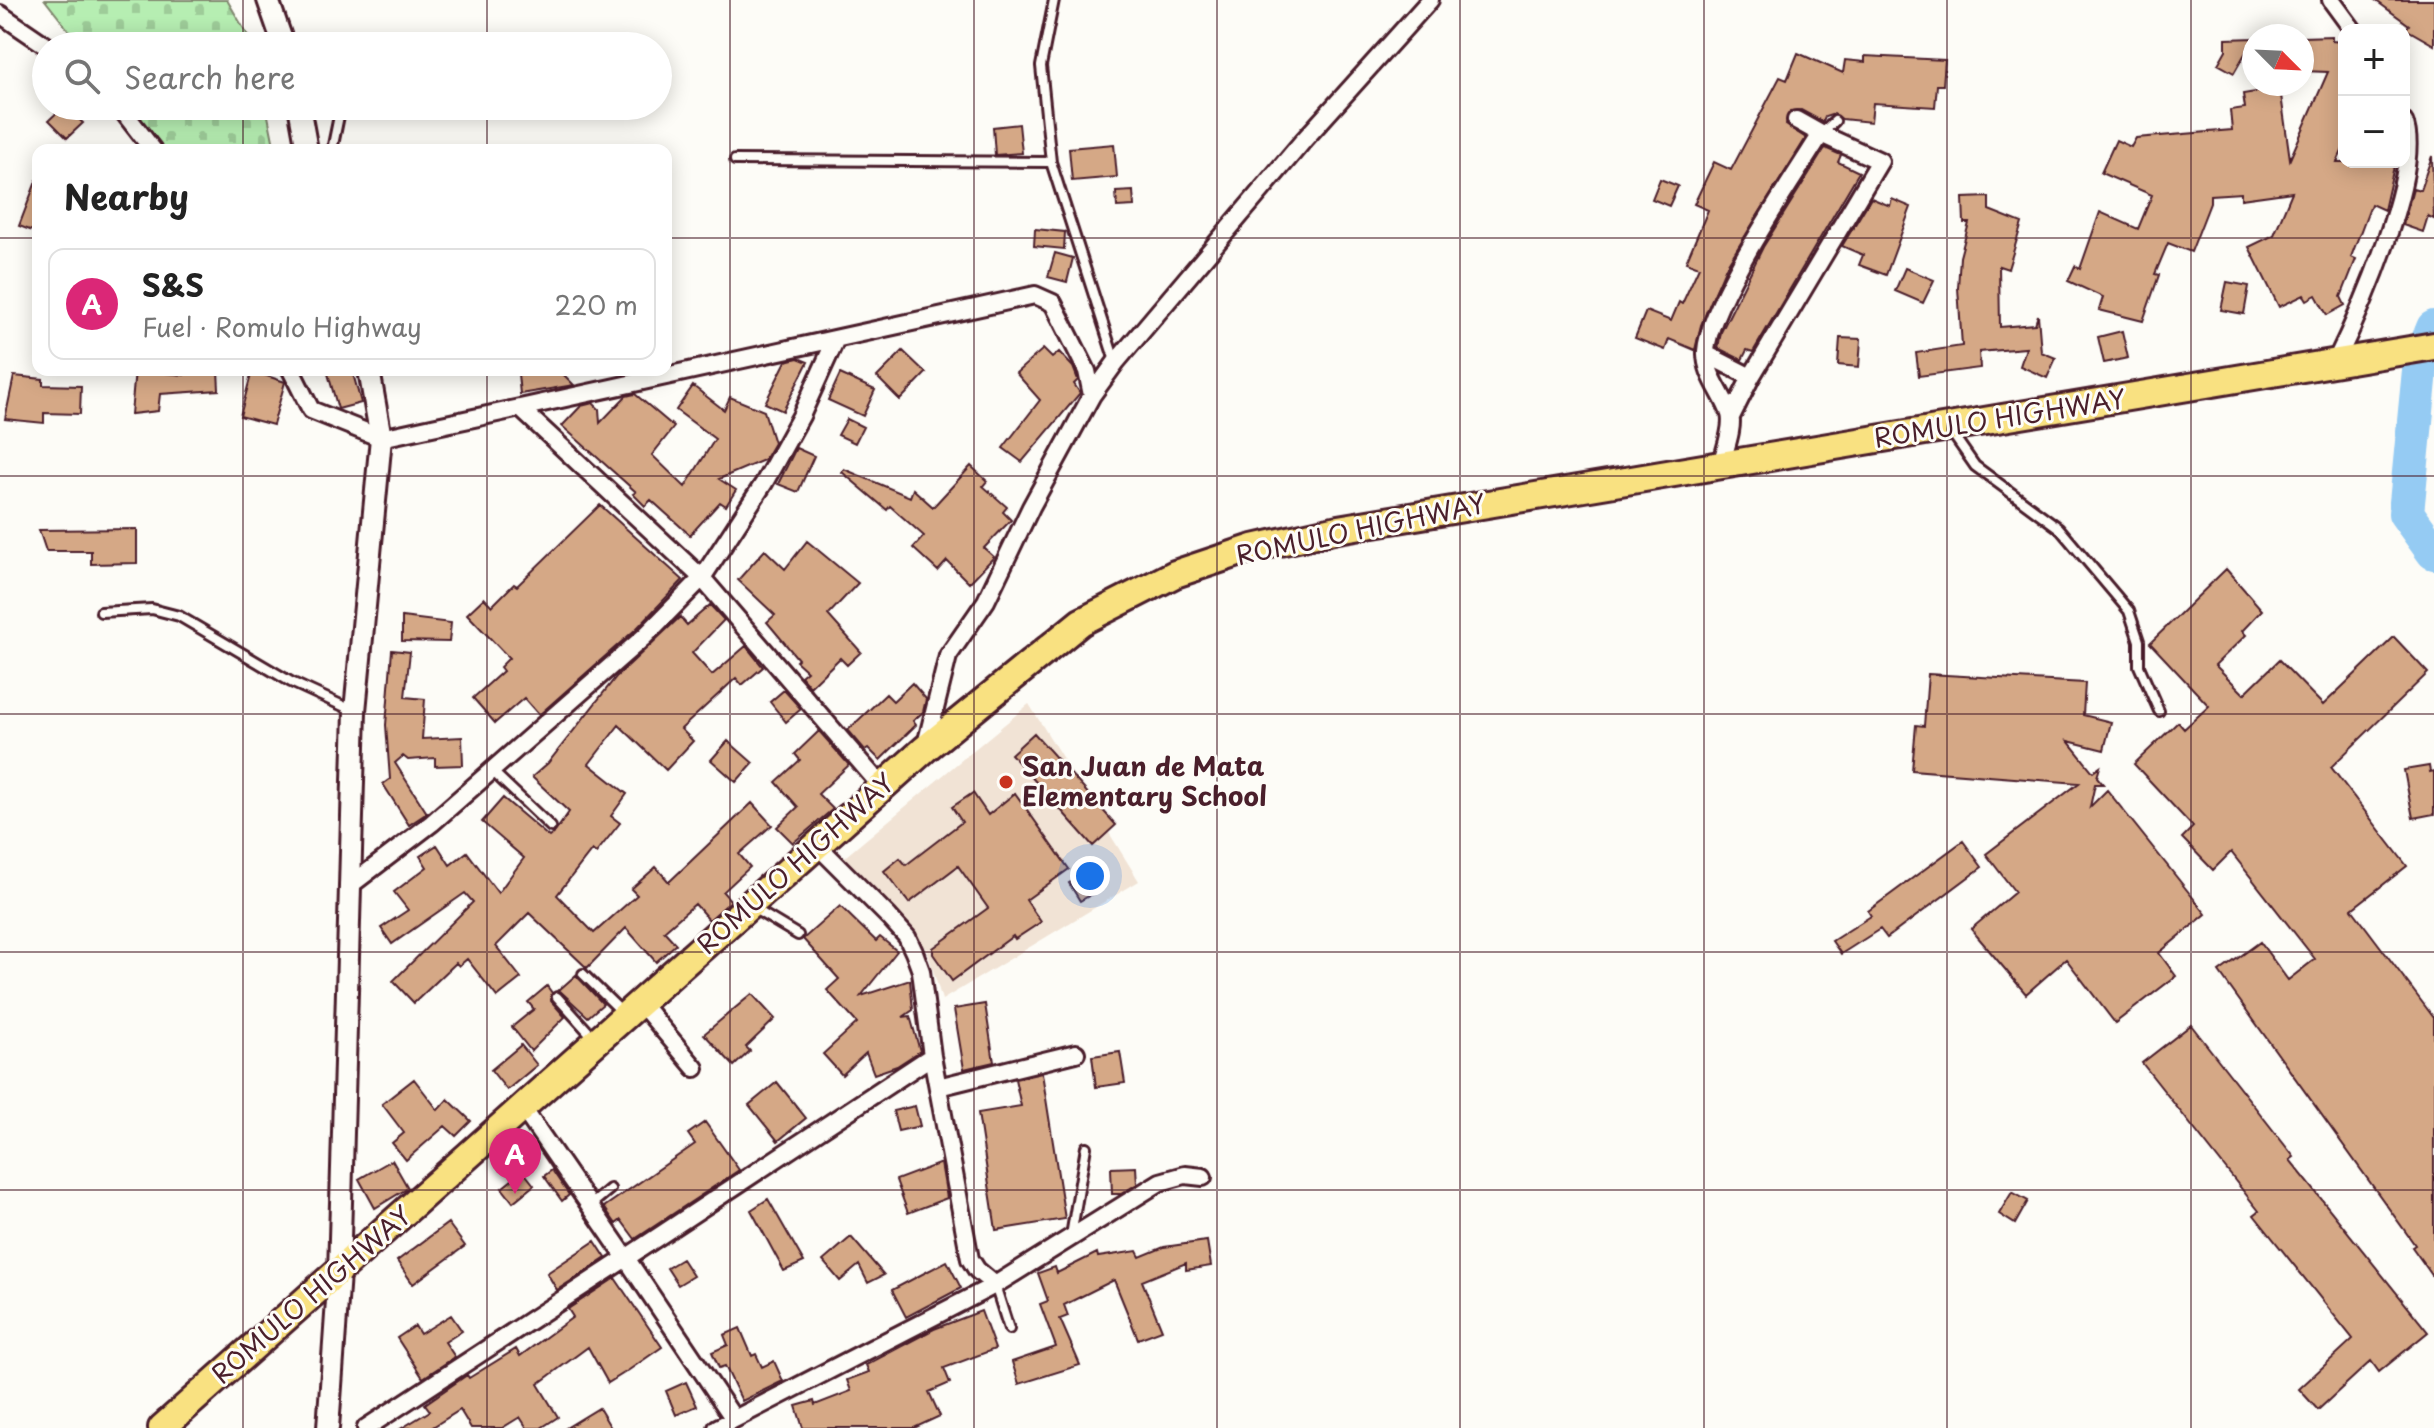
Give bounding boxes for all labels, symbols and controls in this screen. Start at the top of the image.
north arrow [2242,24,2314,96]
map controls [2338,24,2410,168]
button: + [2338,24,2410,96]
search box [32,32,672,120]
icon: search [60,54,104,98]
text: Search here [124,54,296,99]
button: − [2338,96,2410,168]
text: Nearby [64,170,189,222]
text: S&S [142,262,204,307]
text: A [82,285,102,324]
text: 220 m [554,285,638,324]
text: Fuel · Romulo Highway [142,307,422,346]
street label: ROMULO HIGHWAY [1871,378,2129,457]
street label: ROMULO HIGHWAY [1232,483,1489,574]
place label: San Juan de Mata Elementary School [1022,746,1267,815]
street label: ROMULO HIGHWAY [687,763,903,962]
marker: San Juan de Mata Elementary School [997,773,1015,791]
your location [1070,856,1110,896]
pin: A [489,1128,541,1194]
street label: ROMULO HIGHWAY [202,1195,420,1392]

